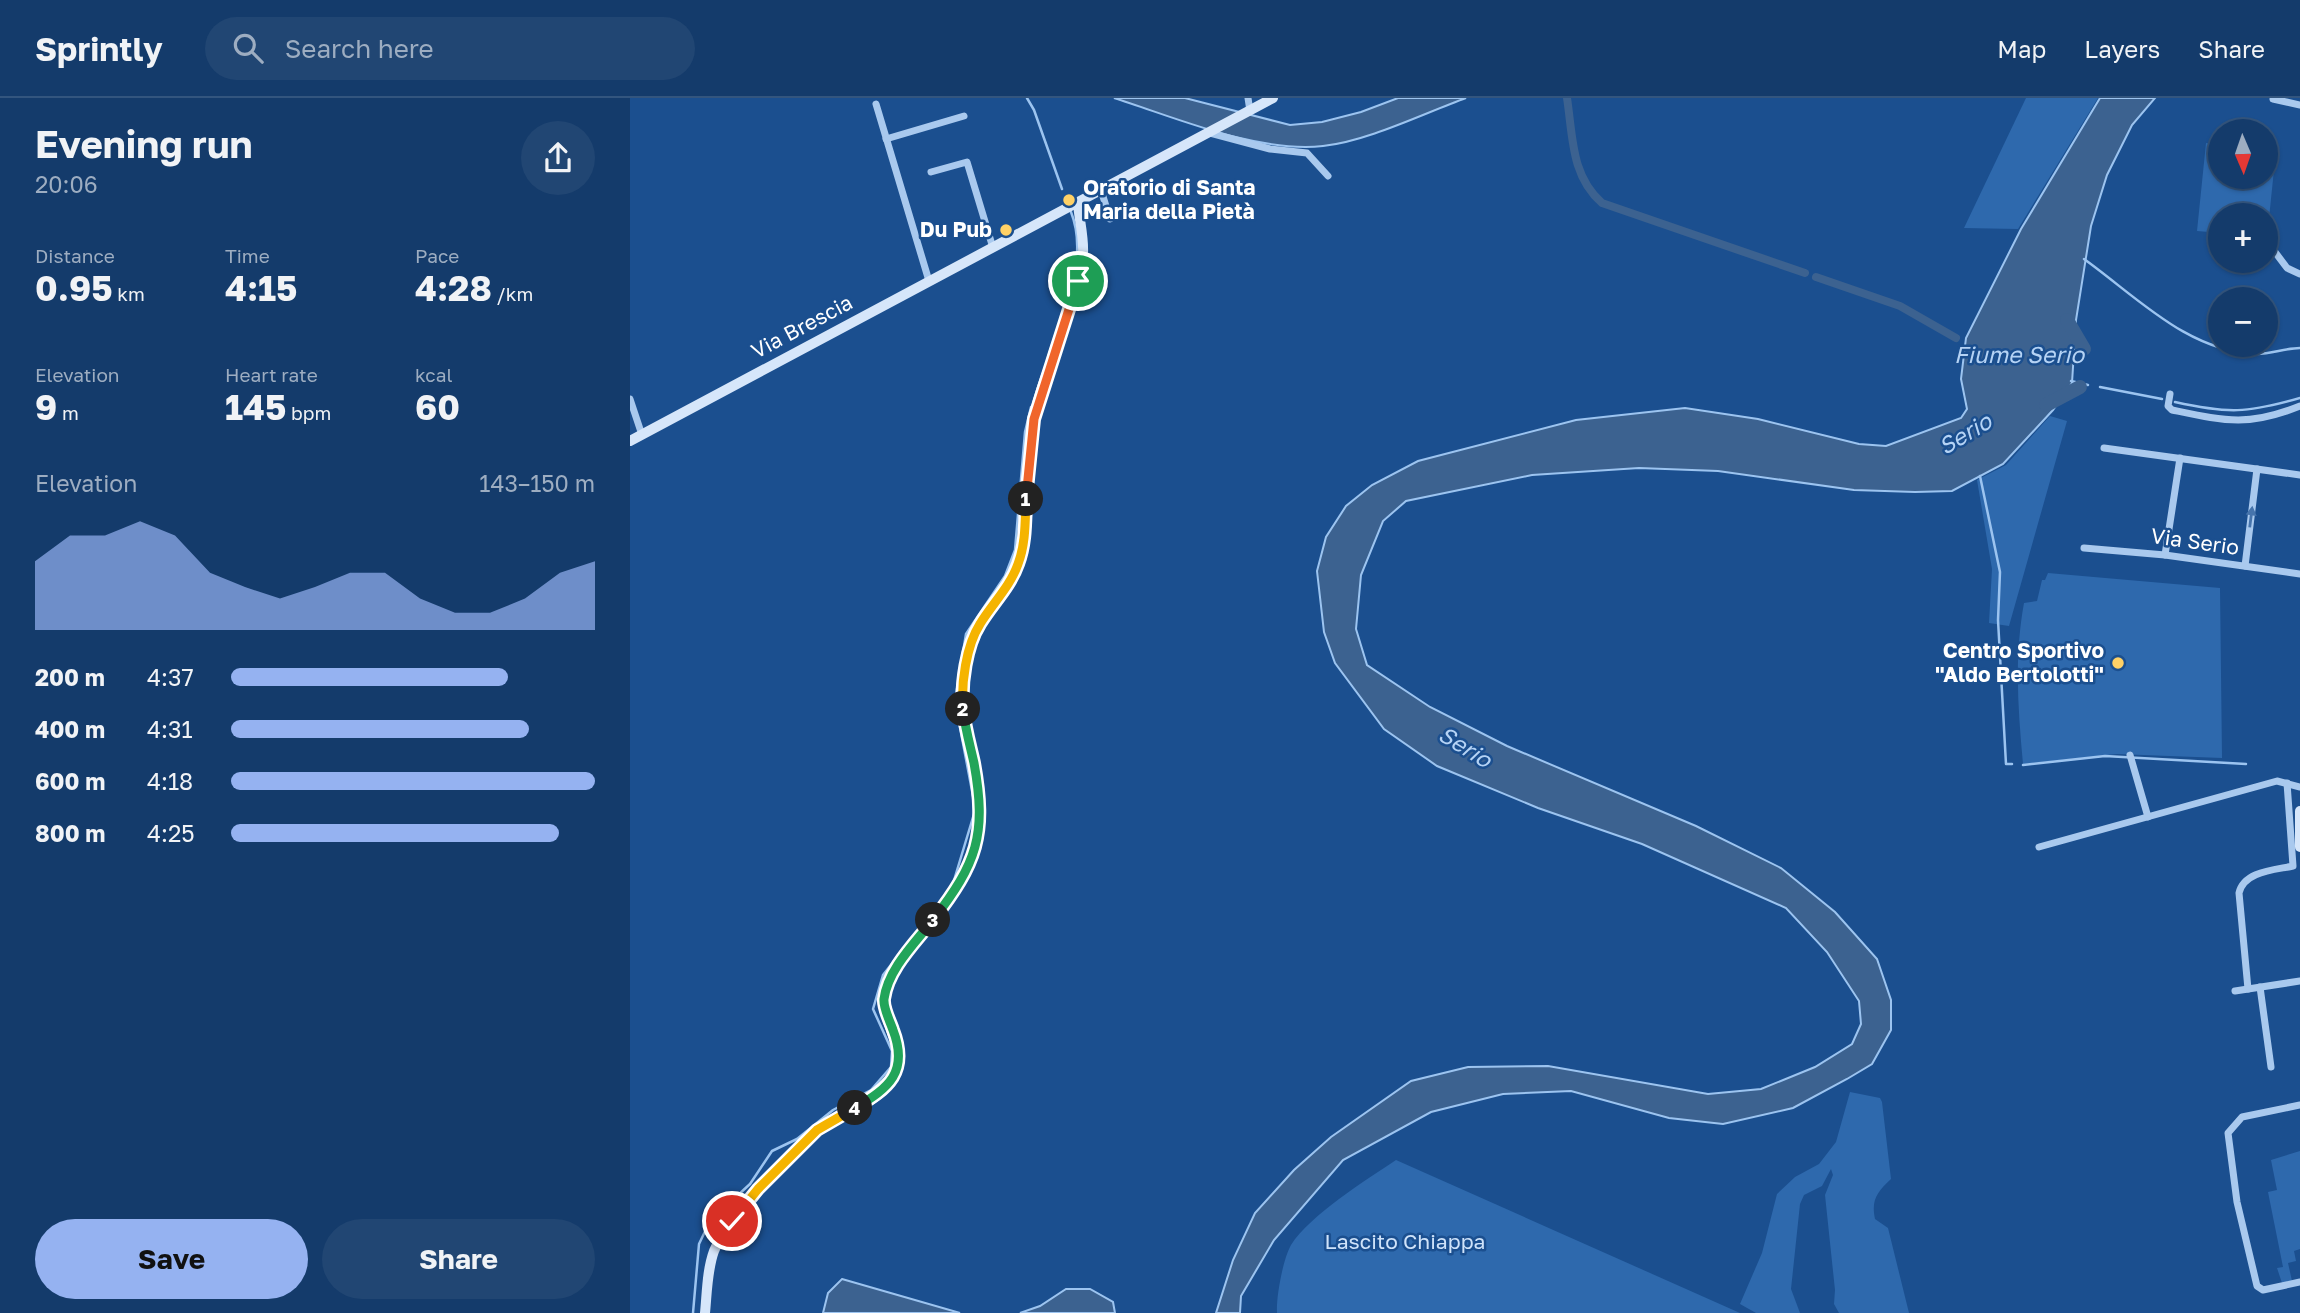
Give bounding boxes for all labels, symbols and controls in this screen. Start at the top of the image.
search box [205,17,695,80]
text: Sprintly [35,29,163,68]
icon: search [229,29,267,67]
text: Search here [285,33,434,64]
text: Map [1997,34,2046,63]
text: Layers [2084,34,2160,63]
text: Share [2198,34,2265,63]
north arrow [2208,119,2278,189]
map controls [2208,119,2278,357]
text: Evening run [35,121,253,166]
button: share [521,121,595,195]
text: 20:06 [35,170,98,198]
place label: Oratorio di Santa Maria della Pietà [1083,174,1255,224]
marker: Oratorio di Santa Maria della Pietà [1061,192,1077,208]
button: + [2208,203,2278,273]
place label: Du Pub [920,216,992,242]
marker: Du Pub [998,222,1014,238]
text: Distance [35,244,115,267]
text: Time [225,244,270,267]
text: Pace [415,244,459,267]
pin [1048,251,1108,311]
icon: arrive [1059,262,1097,300]
text: 0.95 [35,267,113,309]
text: 4:15 [225,267,297,309]
text: 4:28 [415,267,492,309]
text: km [113,282,145,305]
text: /km [492,282,533,305]
button: − [2208,287,2278,357]
street label: Via Brescia [746,289,857,364]
water label: Fiume Serio [1954,340,2085,368]
text: Elevation [35,363,120,386]
text: Heart rate [225,363,318,386]
text: kcal [415,363,453,386]
text: 9 [35,386,57,428]
text: 145 [225,386,286,428]
text: 60 [415,386,460,428]
text: m [57,401,79,424]
text: bpm [286,401,331,424]
water label: Serio [1933,406,1997,460]
text: Elevation [35,469,137,497]
text: 143–150 m [479,469,595,497]
pin: 1 [1008,482,1044,516]
text: 1 [1021,487,1030,510]
one-way arrow [2246,506,2257,528]
street label: Via Serio [2149,522,2241,560]
place label: Centro Sportivo "Aldo Bertolotti" [1935,637,2104,687]
marker: Centro Sportivo "Aldo Bertolotti" [2110,655,2126,671]
text: 200 m [35,663,105,691]
text: 4:37 [147,663,194,691]
pin: 2 [946,692,980,726]
text: 2 [957,697,968,720]
text: 400 m [35,715,105,743]
text: 4:31 [147,715,193,743]
water label: Serio [1434,719,1498,774]
text: 600 m [35,767,105,795]
text: 4:18 [147,767,193,795]
text: 800 m [35,819,106,847]
text: 4:25 [147,819,195,847]
pin: 3 [916,902,950,938]
text: 3 [927,908,938,931]
pin: 4 [838,1090,873,1126]
text: 4 [849,1096,860,1119]
pin [702,1191,762,1251]
icon: check [713,1202,751,1240]
button: Save [35,1219,308,1299]
button: Share [322,1219,595,1299]
park label: Lascito Chiappa [1325,1228,1485,1254]

